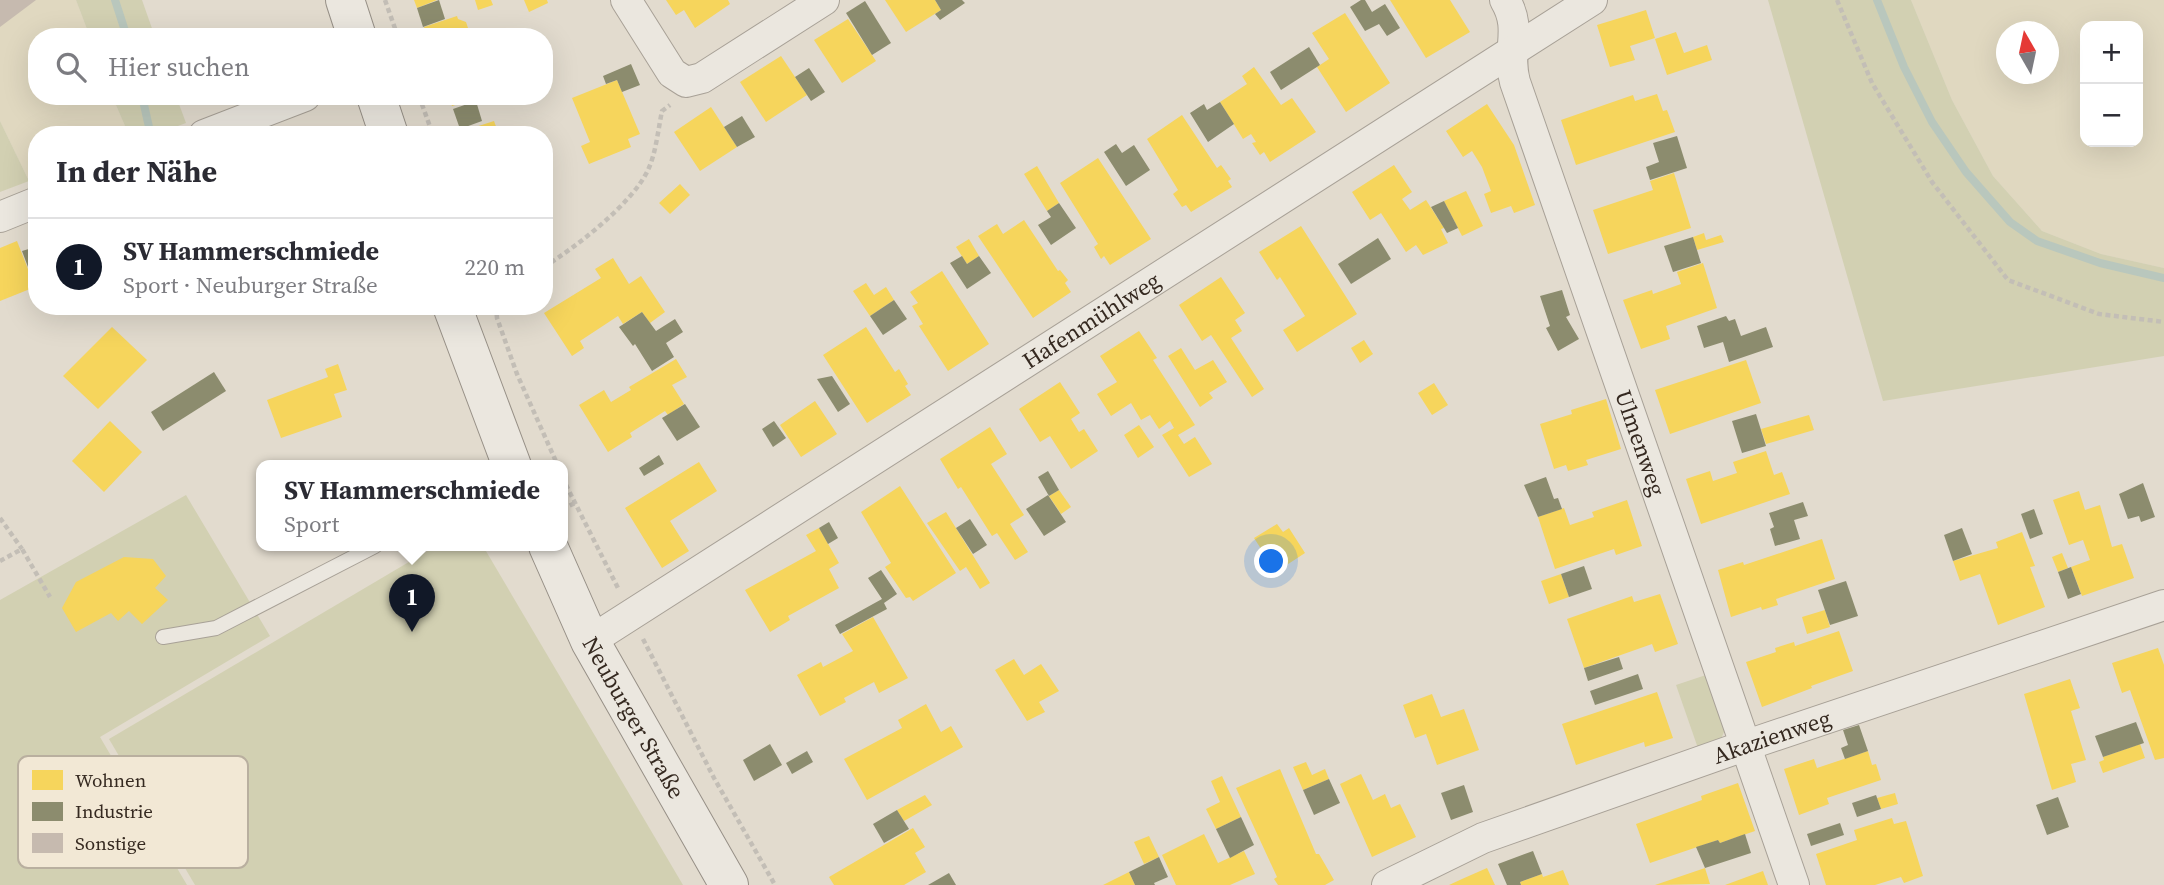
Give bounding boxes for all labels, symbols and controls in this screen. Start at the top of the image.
north arrow [1996,21,2059,84]
map controls [2080,21,2143,147]
button: + [2080,21,2143,84]
search box [28,28,553,105]
icon: search [52,48,90,86]
text: Hier suchen [108,49,250,85]
button: − [2080,84,2143,147]
text: In der Nähe [56,151,217,192]
text: SV Hammerschmiede [123,233,379,269]
text: 1 [73,251,85,283]
text: 220 m [464,251,525,283]
street label: Hafenmühlweg [1016,264,1167,376]
text: Sport · Neuburger Straße [123,269,378,301]
street label: Ulmenweg [1607,386,1674,500]
popup [256,460,568,551]
text: SV Hammerschmiede [284,472,540,508]
text: Sport [284,508,339,540]
your location [1254,544,1288,578]
pin: 1 [389,574,435,632]
street label: Neuburger Straße [575,631,693,805]
street label: Akazienweg [1709,702,1835,772]
legend [18,756,248,868]
text: Wohnen [75,767,146,793]
text: Industrie [75,798,153,824]
text: Sonstige [75,830,146,856]

